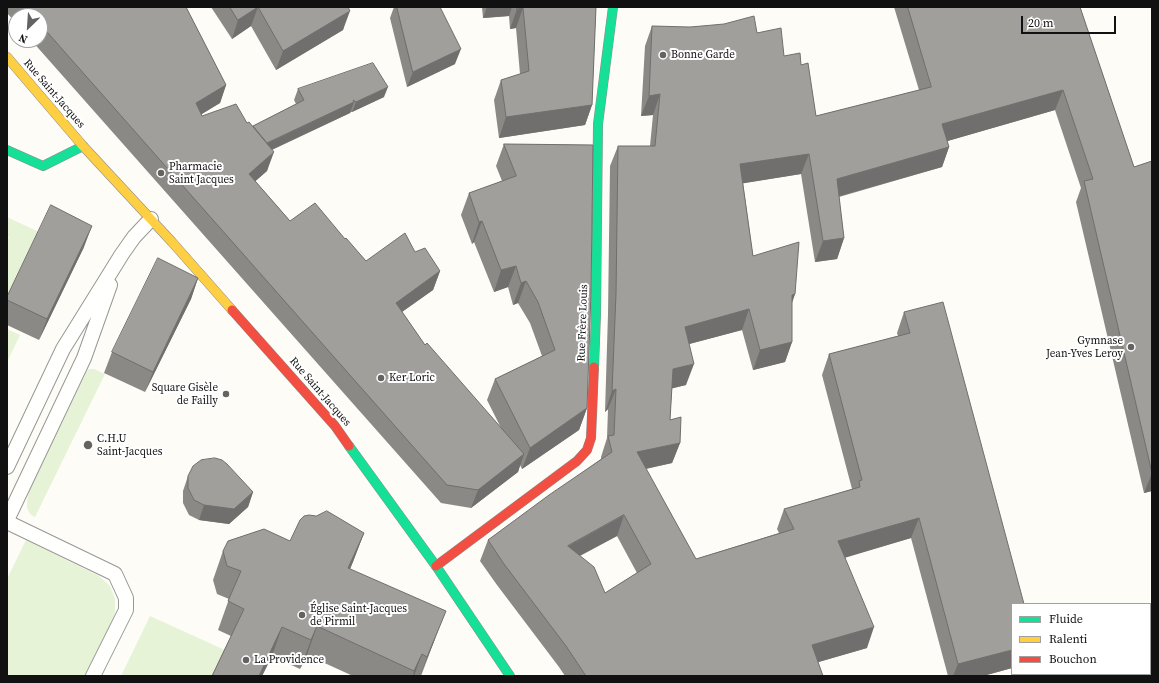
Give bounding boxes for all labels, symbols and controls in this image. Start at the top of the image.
north arrow [8,8,48,48]
scale bar [1023,8,1118,34]
text: 20 m [1028,15,1054,31]
text: N [16,30,30,47]
place label: Bonne Garde [671,48,735,62]
marker: Bonne Garde [658,50,668,60]
street label: Rue Saint-Jacques [20,57,88,131]
place label: Pharmacie Saint Jacques [169,160,234,186]
marker: Pharmacie Saint Jacques [156,168,166,178]
street label: Rue Frère Louis [575,284,591,362]
place label: Gymnase Jean-Yves Leroy [1046,334,1123,360]
marker: Gymnase Jean-Yves Leroy [1126,342,1136,352]
street label: Rue Saint-Jacques [286,355,354,429]
place label: Ker Loric [389,371,435,385]
marker: Ker Loric [376,373,386,383]
place label: Square Gisèle de Failly [152,381,218,407]
marker: Square Gisèle de Failly [221,389,231,399]
place label: C.H.U Saint-Jacques [97,432,163,458]
marker: C.H.U Saint-Jacques [82,439,94,451]
place label: Église Saint-Jacques de Pirmil [310,602,407,628]
legend [1011,603,1151,675]
marker: Église Saint-Jacques de Pirmil [297,610,307,620]
text: Fluide [1049,611,1083,627]
text: Ralenti [1049,631,1087,647]
text: Bouchon [1049,651,1097,667]
place label: La Providence [254,653,324,667]
marker: La Providence [241,655,251,665]

